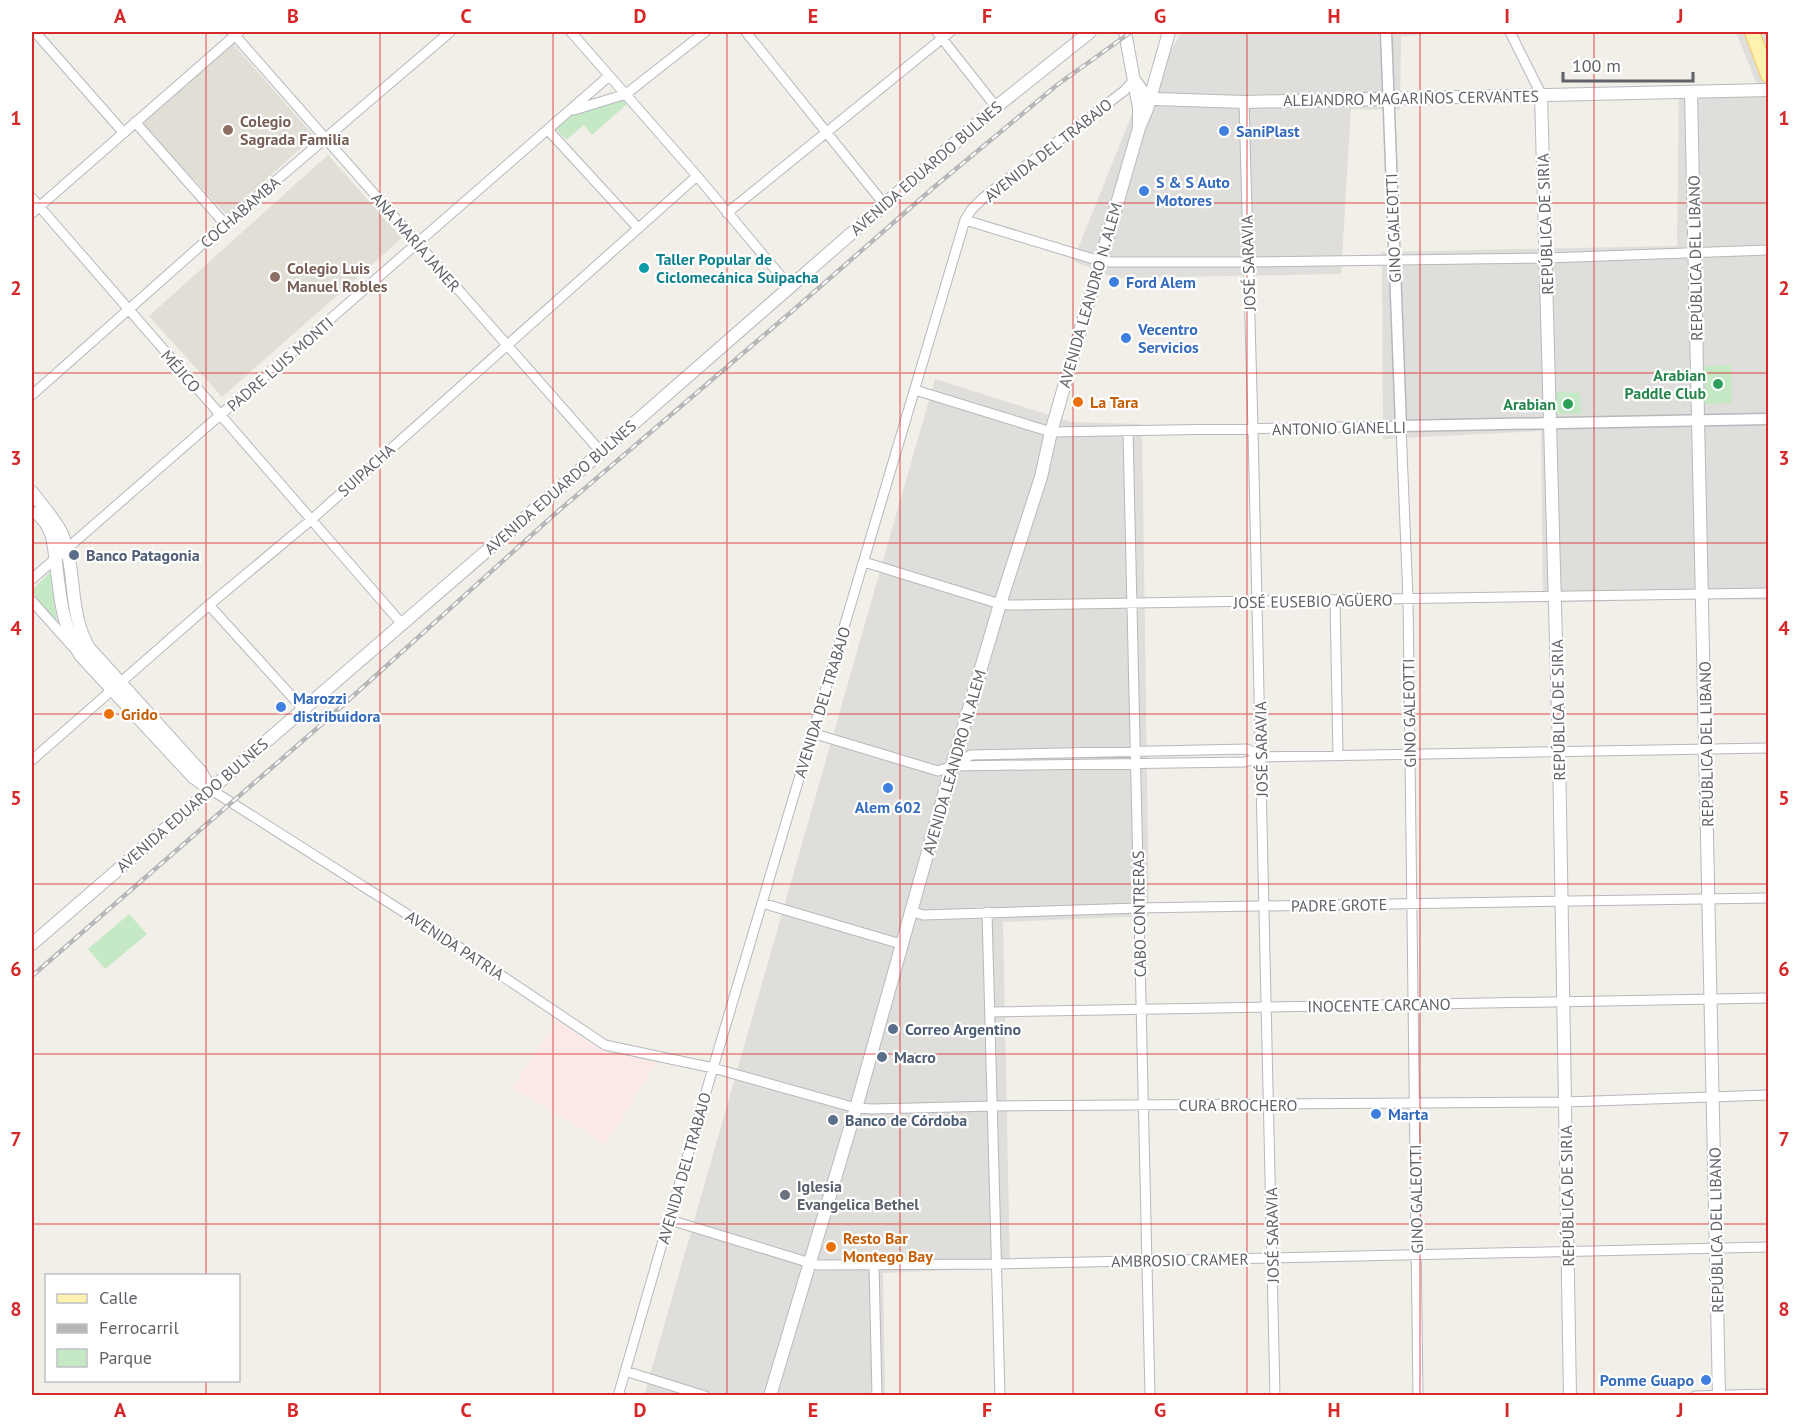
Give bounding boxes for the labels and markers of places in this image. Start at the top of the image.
place label: Colegio Sagrada Familia [240,111,349,149]
place label: SaniPlast [1236,121,1300,141]
marker: Colegio Sagrada Familia [221,123,235,137]
marker: SaniPlast [1217,124,1231,138]
place label: S & S Auto Motores [1156,172,1230,210]
marker: S & S Auto Motores [1137,184,1151,198]
place label: Taller Popular de Ciclomecánica Suipacha [656,249,819,287]
place label: Colegio Luis Manuel Robles [287,258,388,296]
marker: Taller Popular de Ciclomecánica Suipacha [637,261,651,275]
marker: Colegio Luis Manuel Robles [268,270,282,284]
place label: Ford Alem [1126,272,1196,292]
marker: Ford Alem [1107,275,1121,289]
place label: Vecentro Servicios [1137,319,1199,357]
marker: Vecentro Servicios [1119,331,1133,345]
place label: Arabian Paddle Club [1625,365,1706,403]
marker: Arabian Paddle Club [1711,377,1725,391]
place label: La Tara [1090,392,1139,412]
place label: Arabian [1503,394,1556,414]
marker: La Tara [1071,395,1085,409]
marker: Arabian [1561,397,1575,411]
place label: Banco Patagonia [86,545,200,565]
marker: Banco Patagonia [67,548,81,562]
place label: Marozzi distribuidora [293,688,381,726]
marker: Marozzi distribuidora [274,700,288,714]
place label: Grido [121,704,158,724]
marker: Grido [102,707,116,721]
marker: Alem 602 [881,781,895,795]
place label: Alem 602 [855,797,921,817]
place label: Correo Argentino [905,1019,1022,1039]
marker: Correo Argentino [886,1022,900,1036]
place label: Macro [894,1047,936,1067]
marker: Macro [875,1050,889,1064]
place label: Marta [1388,1104,1428,1124]
marker: Marta [1369,1107,1383,1121]
place label: Banco de Córdoba [845,1110,967,1130]
marker: Banco de Córdoba [826,1113,840,1127]
place label: Iglesia Evangelica Bethel [797,1176,919,1214]
marker: Iglesia Evangelica Bethel [778,1188,792,1202]
place label: Resto Bar Montego Bay [843,1228,933,1266]
marker: Resto Bar Montego Bay [824,1240,838,1254]
place label: Ponme Guapo [1600,1370,1694,1390]
marker: Ponme Guapo [1699,1373,1713,1387]

